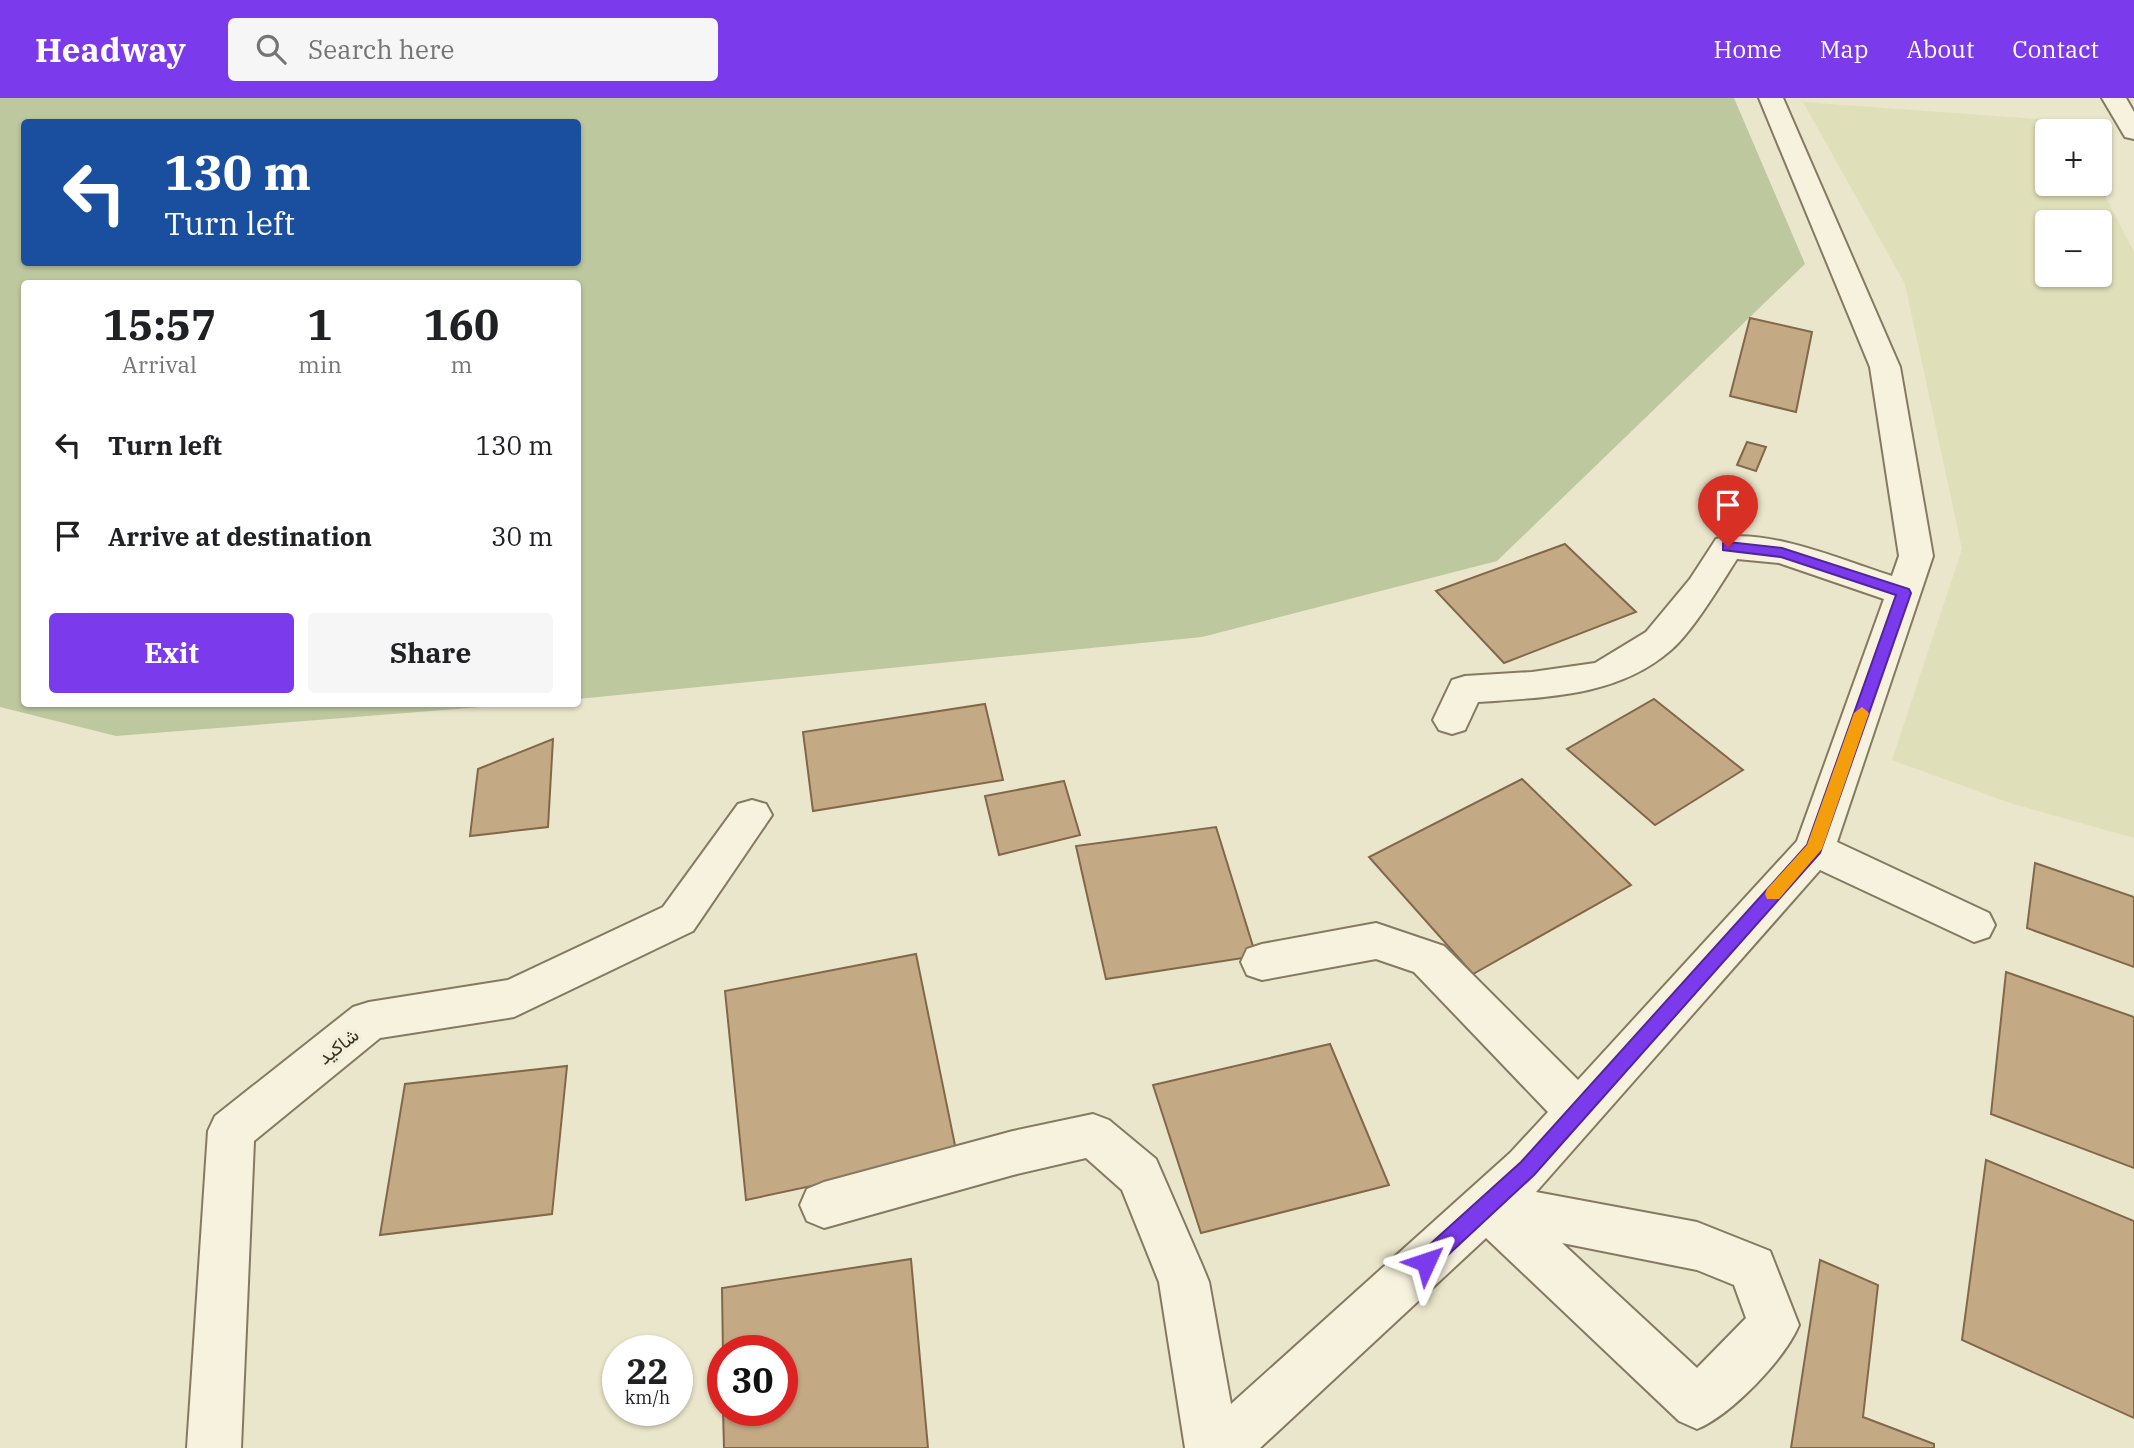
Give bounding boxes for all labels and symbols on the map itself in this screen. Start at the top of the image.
pin [1698,475,1758,547]
street label: شاكيد [313,1023,363,1069]
position arrow [1389,1225,1463,1299]
speed limit sign: 30 [707,1335,798,1426]

